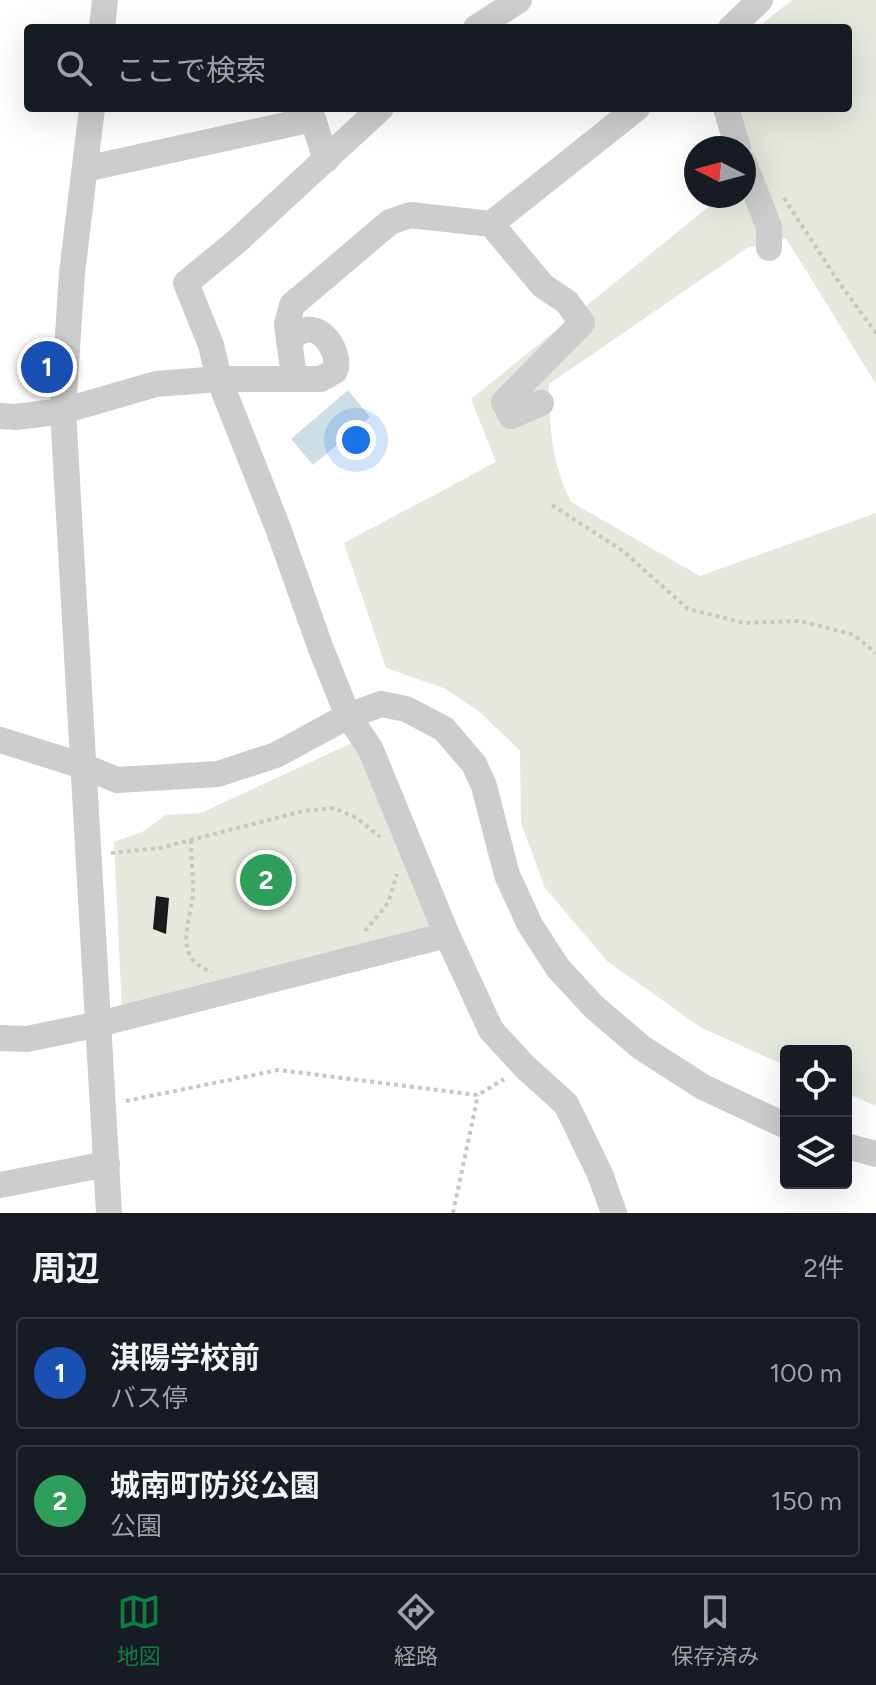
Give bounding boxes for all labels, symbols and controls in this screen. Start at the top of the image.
search box [24,24,852,112]
icon: search [52,46,96,90]
text: ここで検索 [116,52,266,89]
north arrow [684,136,756,208]
pin: 1 [21,337,73,397]
your location [336,420,376,460]
pin: 2 [240,850,292,910]
map controls [780,1045,852,1189]
button: locate [780,1045,852,1117]
button: layers [780,1117,852,1189]
text: 周辺 [32,1248,100,1289]
text: 2件 [803,1252,844,1284]
text: 淇陽学校前 [110,1339,260,1376]
text: 1 [55,1357,65,1389]
text: 100 m [769,1357,842,1389]
text: バス停 [110,1382,188,1414]
text: 城南町防災公園 [110,1467,320,1504]
text: 2 [52,1485,68,1517]
text: 150 m [771,1485,842,1517]
text: 公園 [110,1510,162,1542]
tab: 地図 [117,1590,161,1670]
tab: 経路 [394,1590,438,1670]
tab: 保存済み [671,1590,759,1670]

